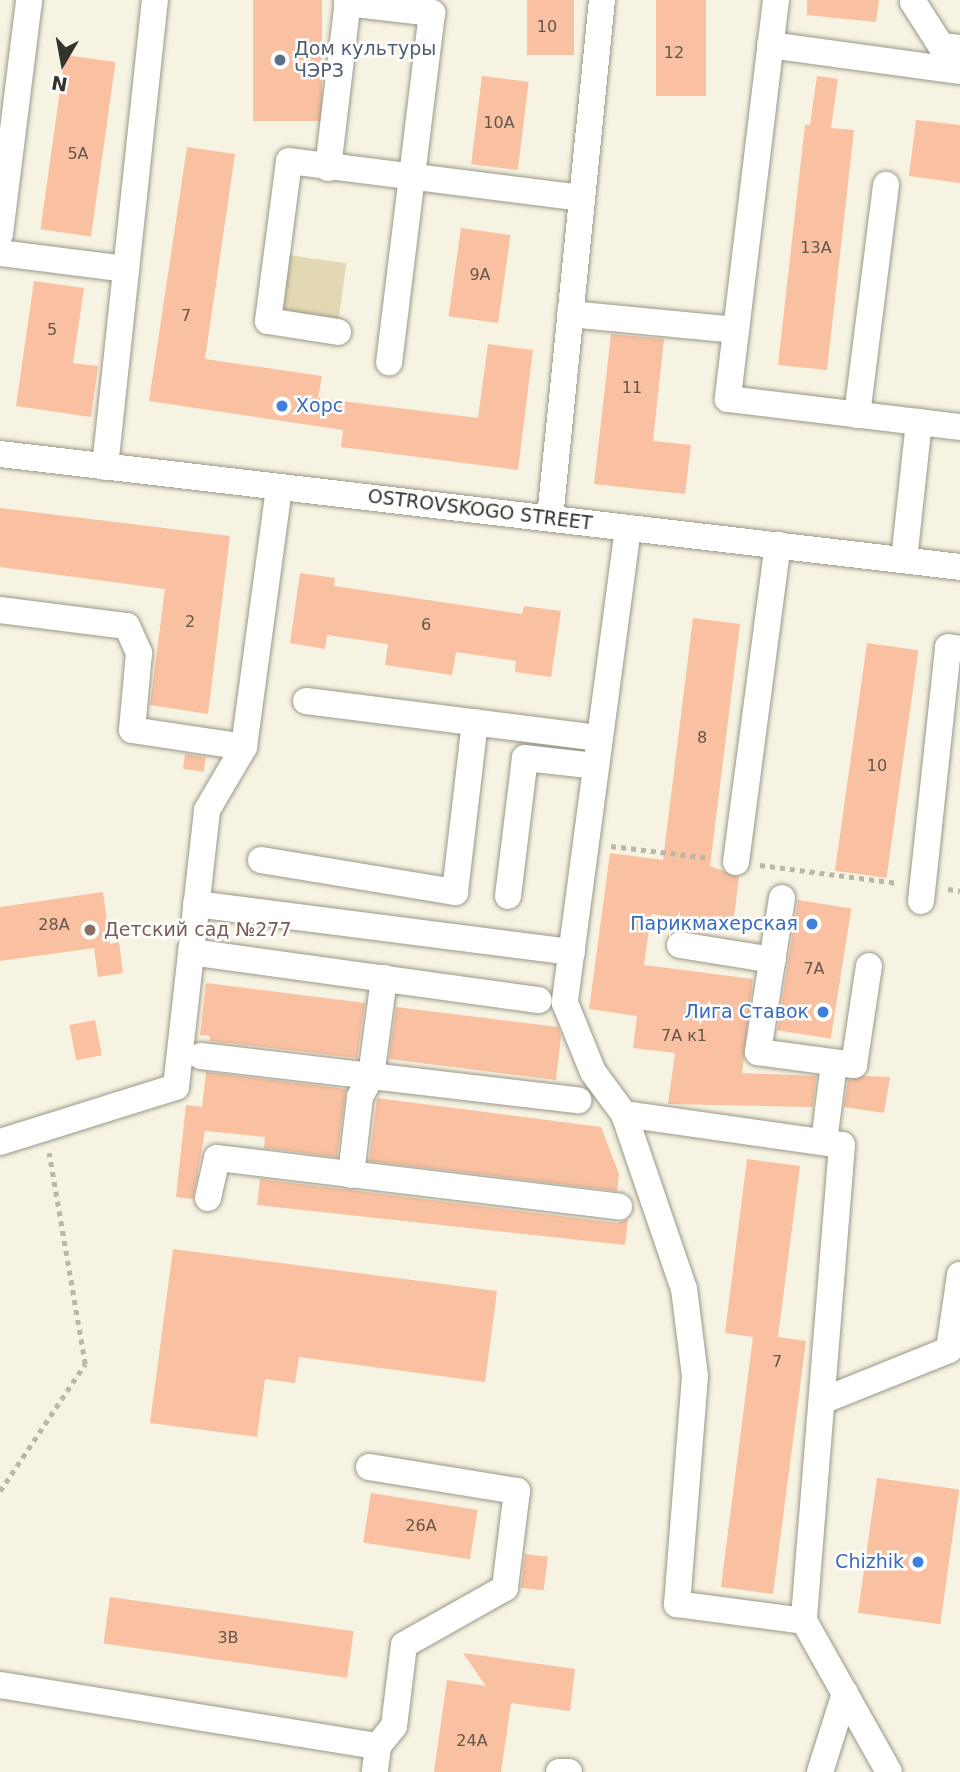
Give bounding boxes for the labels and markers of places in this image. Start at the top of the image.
place label: Дом культуры ЧЭРЗ [294,38,436,82]
marker: Дом культуры ЧЭРЗ [272,52,288,68]
place label: Хорс [296,395,343,417]
marker: Хорс [274,398,290,414]
place label: Парикмахерская [630,913,798,935]
marker: Парикмахерская [804,916,820,932]
place label: Детский сад №277 [104,919,292,941]
marker: Детский сад №277 [82,922,98,938]
place label: Лига Ставок [684,1001,809,1023]
marker: Лига Ставок [815,1004,831,1020]
place label: Chizhik [835,1551,904,1573]
marker: Chizhik [910,1554,926,1570]

